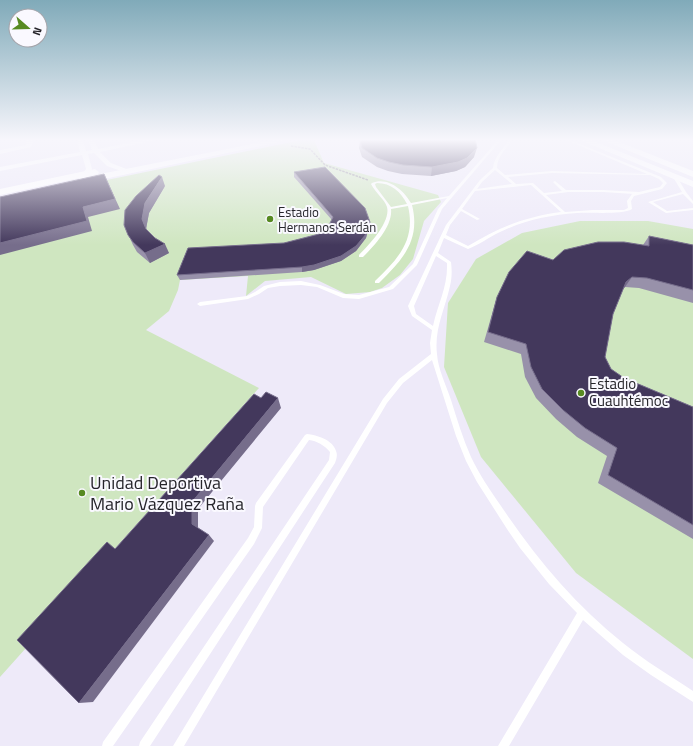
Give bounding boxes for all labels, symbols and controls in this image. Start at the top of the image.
north arrow [8,8,48,48]
text: N [29,25,46,38]
place label: Estadio Hermanos Serdán [278,202,376,237]
marker: Estadio Hermanos Serdán [265,214,275,224]
place label: Estadio Cuauhtémoc [589,372,668,412]
marker: Estadio Cuauhtémoc [576,388,586,398]
place label: Unidad Deportiva Mario Vázquez Raña [90,469,244,517]
marker: Unidad Deportiva Mario Vázquez Raña [77,488,87,498]

